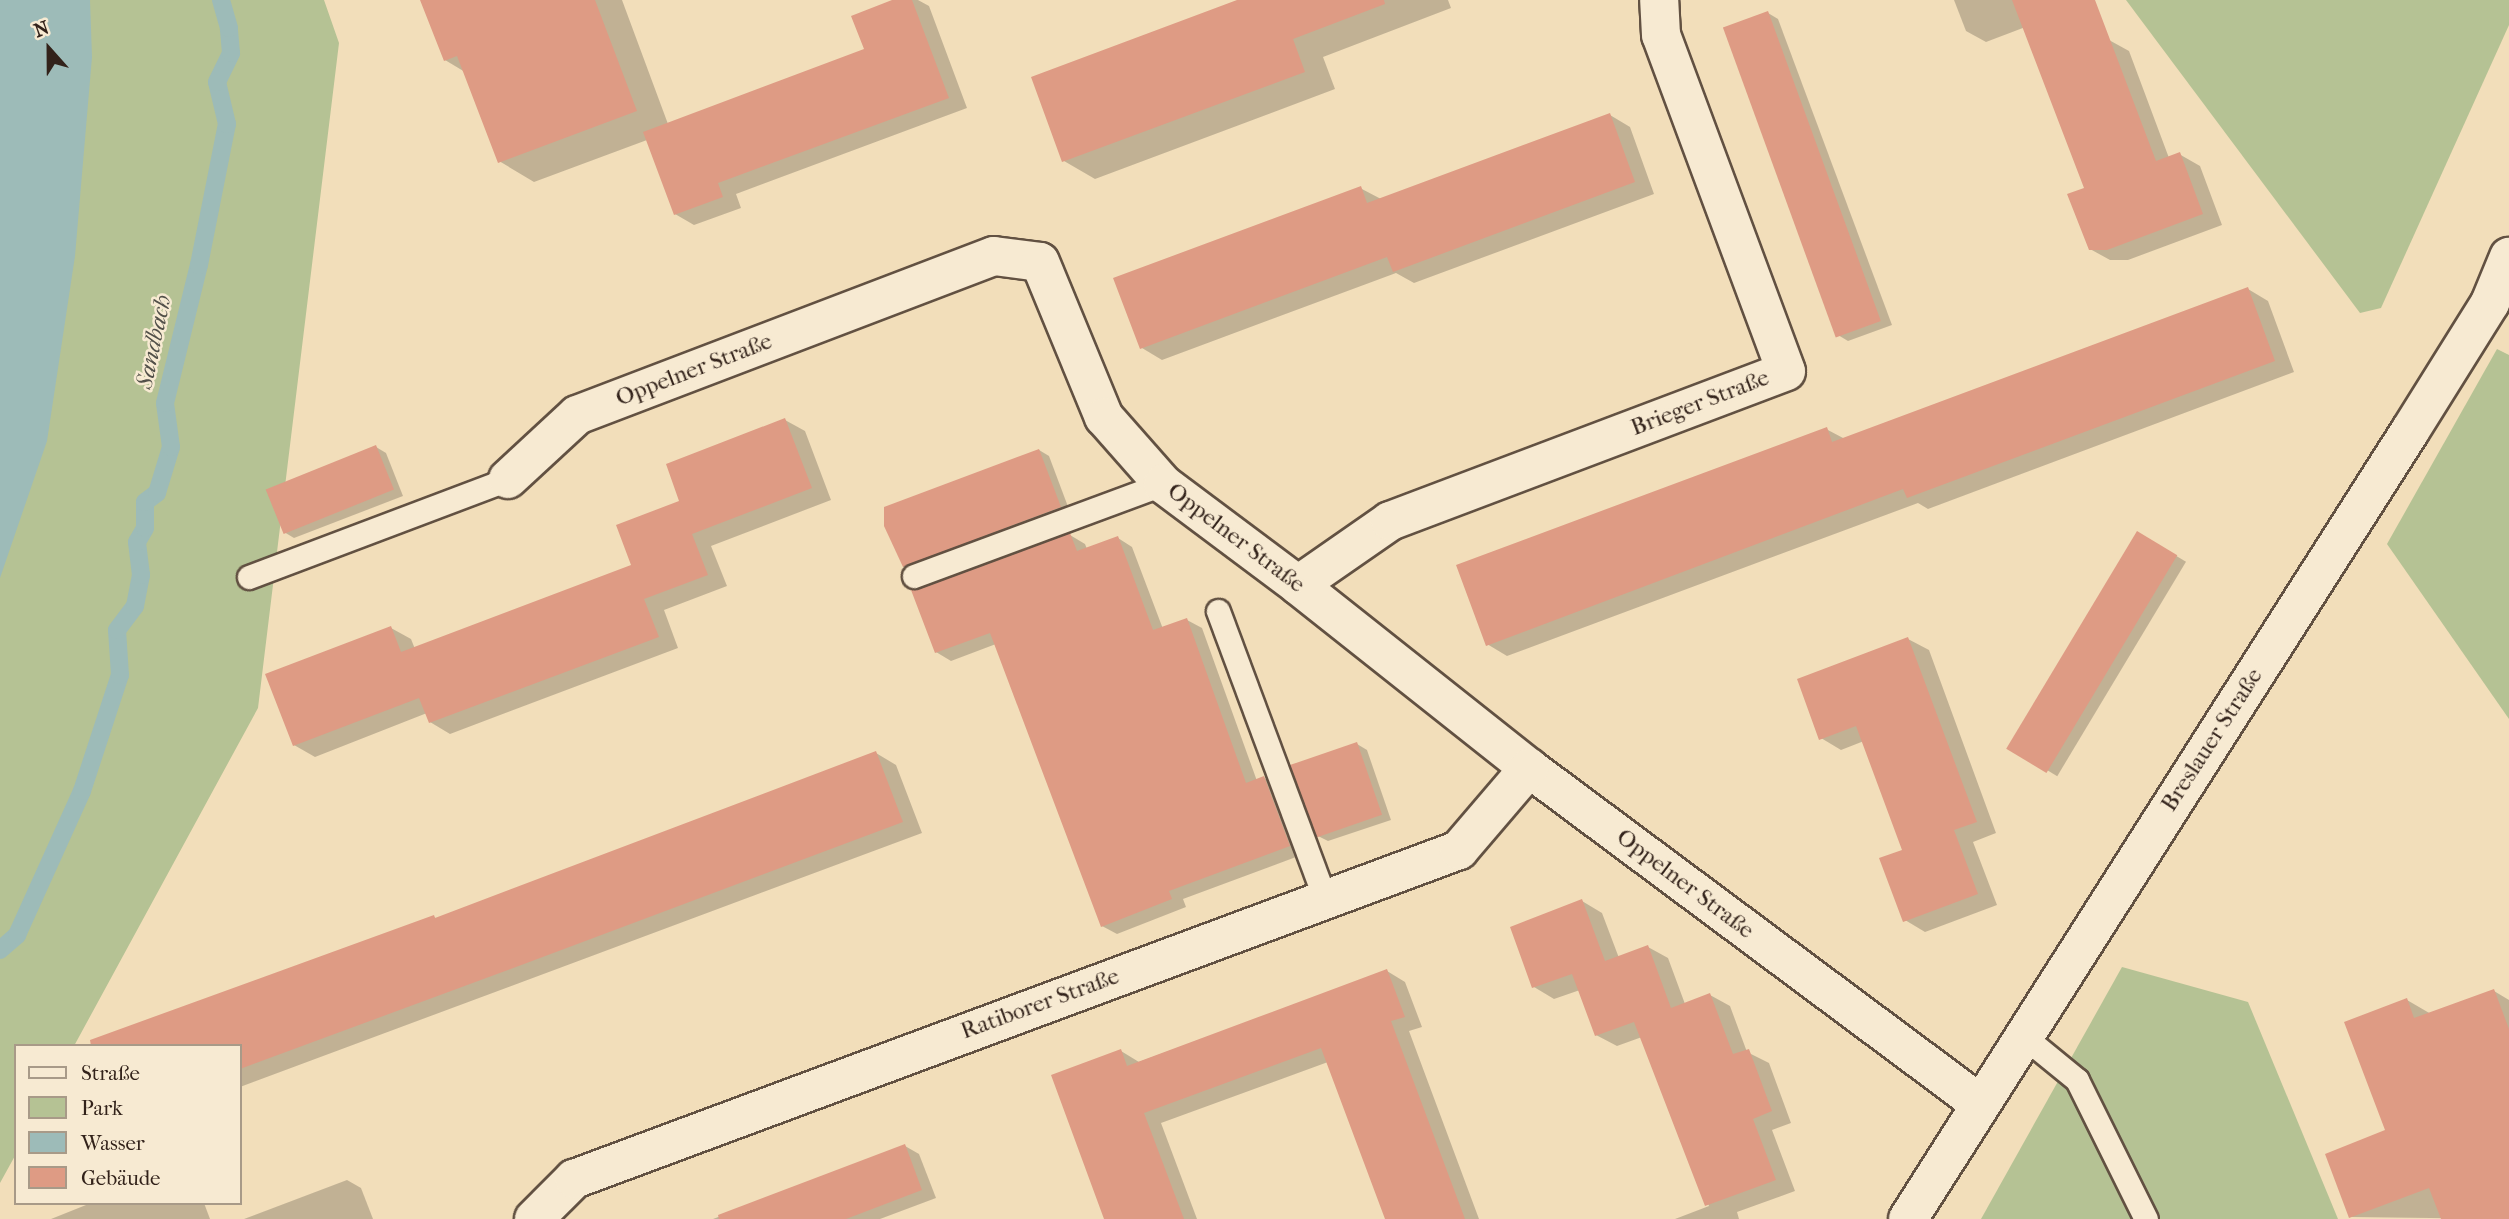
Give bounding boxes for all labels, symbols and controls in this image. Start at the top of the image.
north arrow [14,14,84,84]
text: N [31,17,52,42]
water label: Sandbach [130,293,178,391]
street label: Oppelner Straße [612,328,776,412]
street label: Brieger Straße [1627,364,1773,442]
street label: Oppelner Straße [1162,477,1310,599]
street label: Breslauer Straße [2156,663,2268,817]
street label: Oppelner Straße [1611,823,1759,945]
street label: Ratiborer Straße [957,963,1123,1045]
legend [14,1044,242,1205]
text: Straße [81,1061,140,1085]
text: Park [81,1096,123,1120]
text: Wasser [81,1131,145,1155]
text: Gebäude [81,1166,161,1190]

